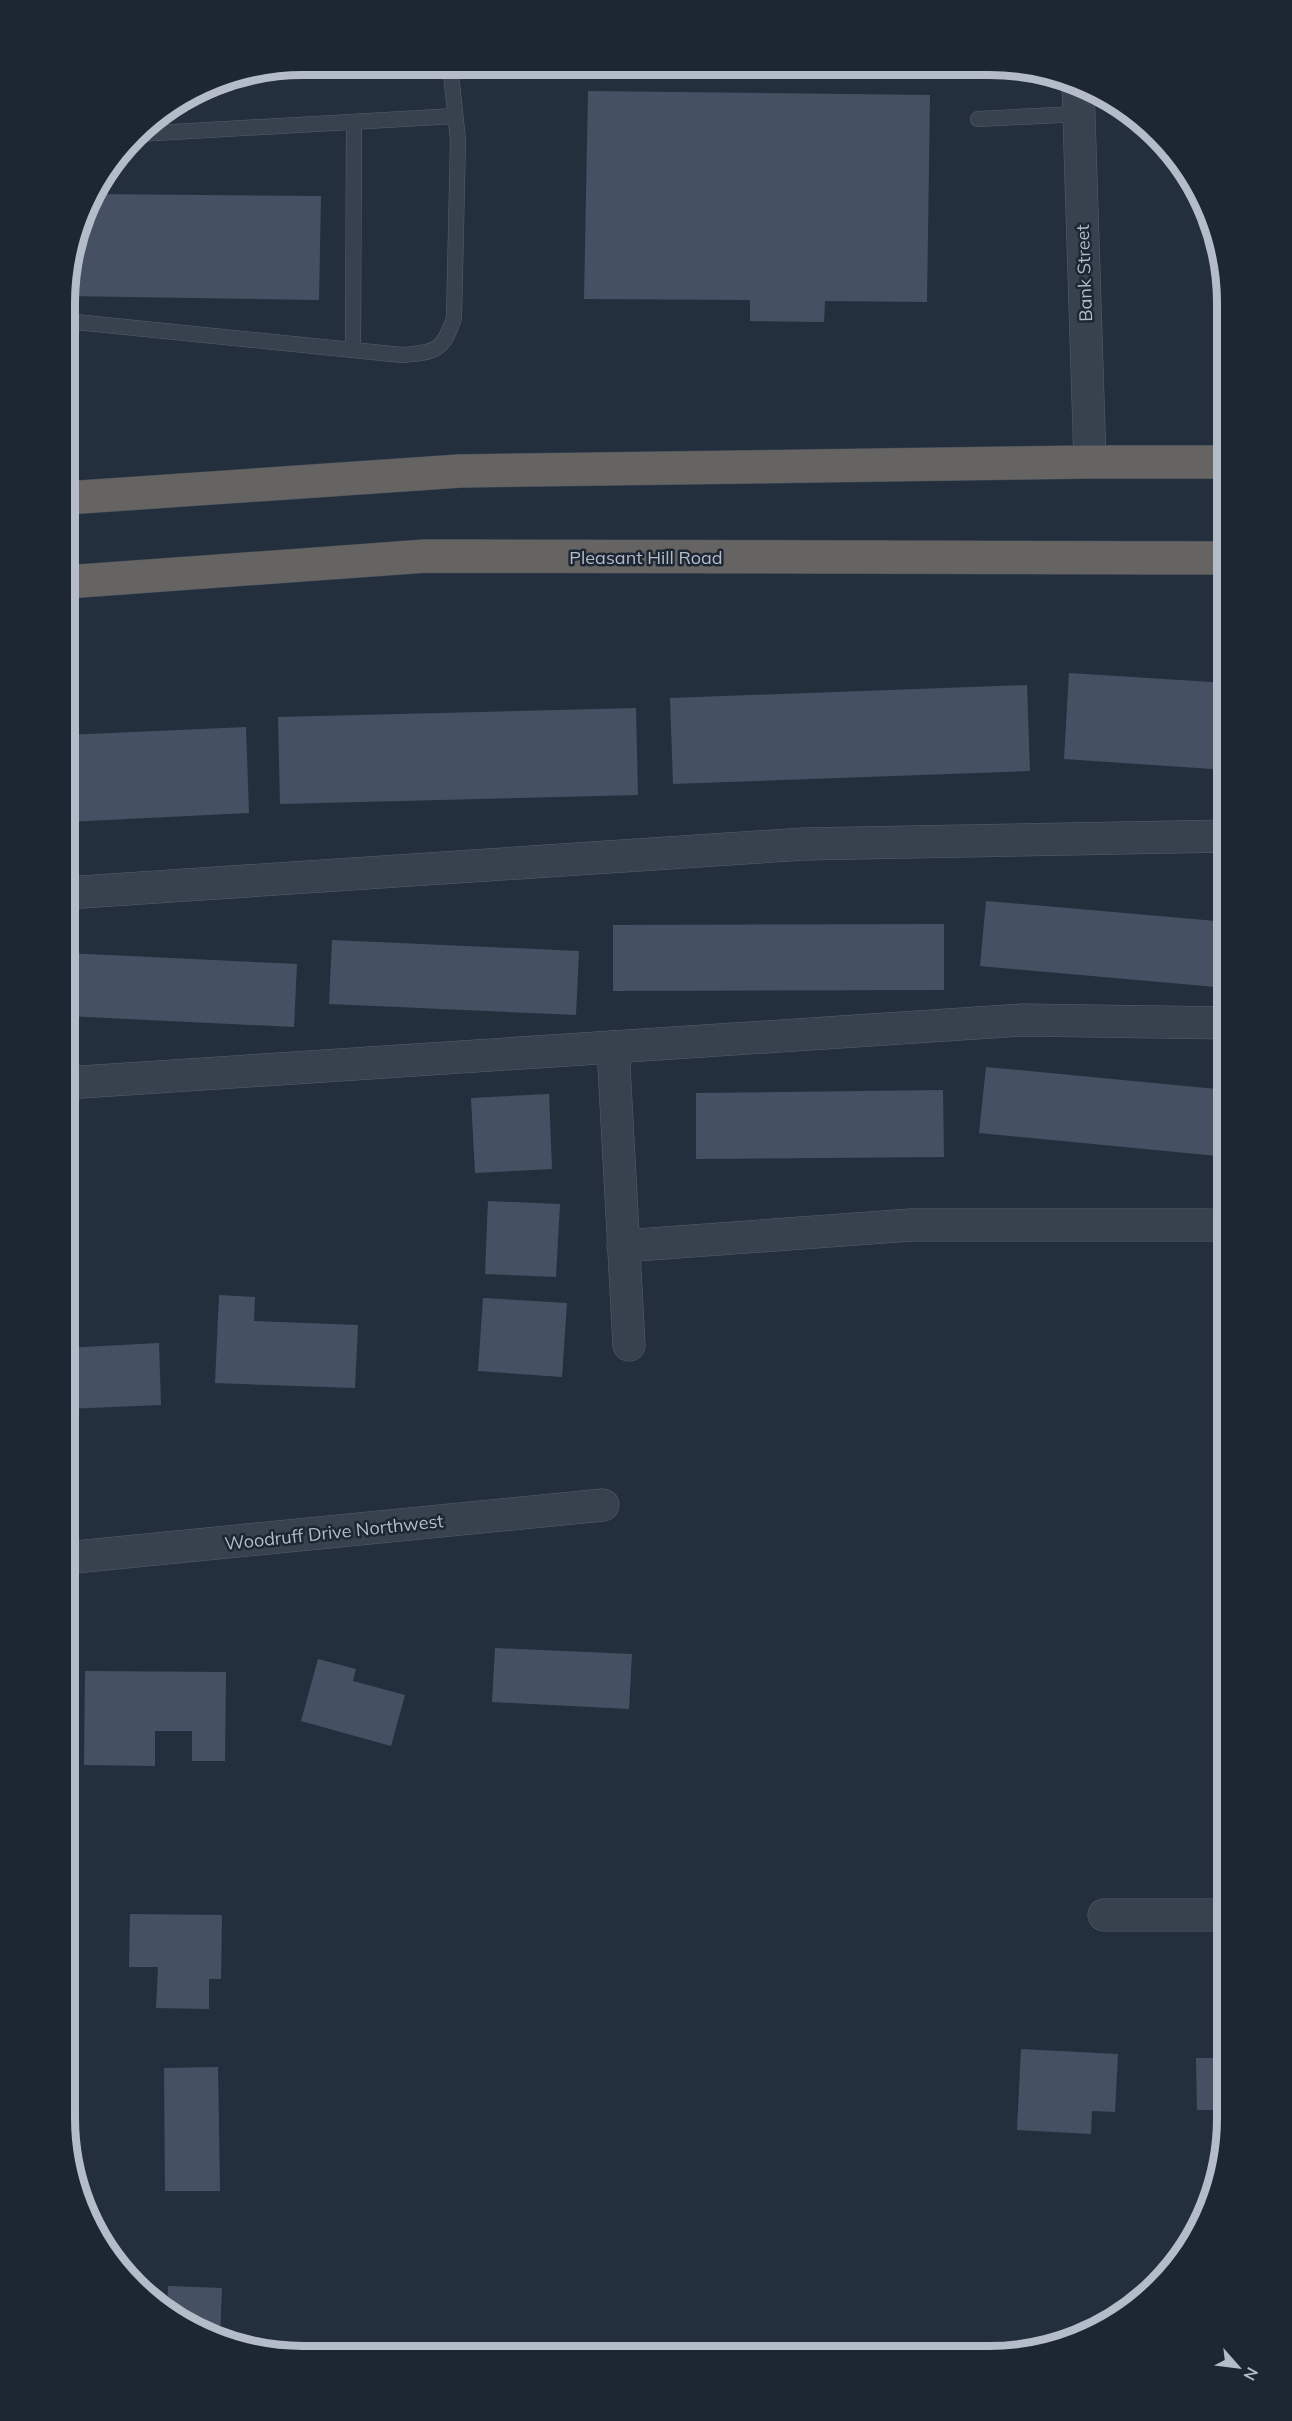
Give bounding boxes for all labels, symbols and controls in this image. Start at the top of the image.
street label: Bank Street [1071,224,1097,322]
street label: Pleasant Hill Road [569,546,723,569]
street label: Woodruff Drive Northwest [223,1509,445,1555]
north arrow [1208,2337,1268,2397]
text: N [1240,2364,1263,2384]

